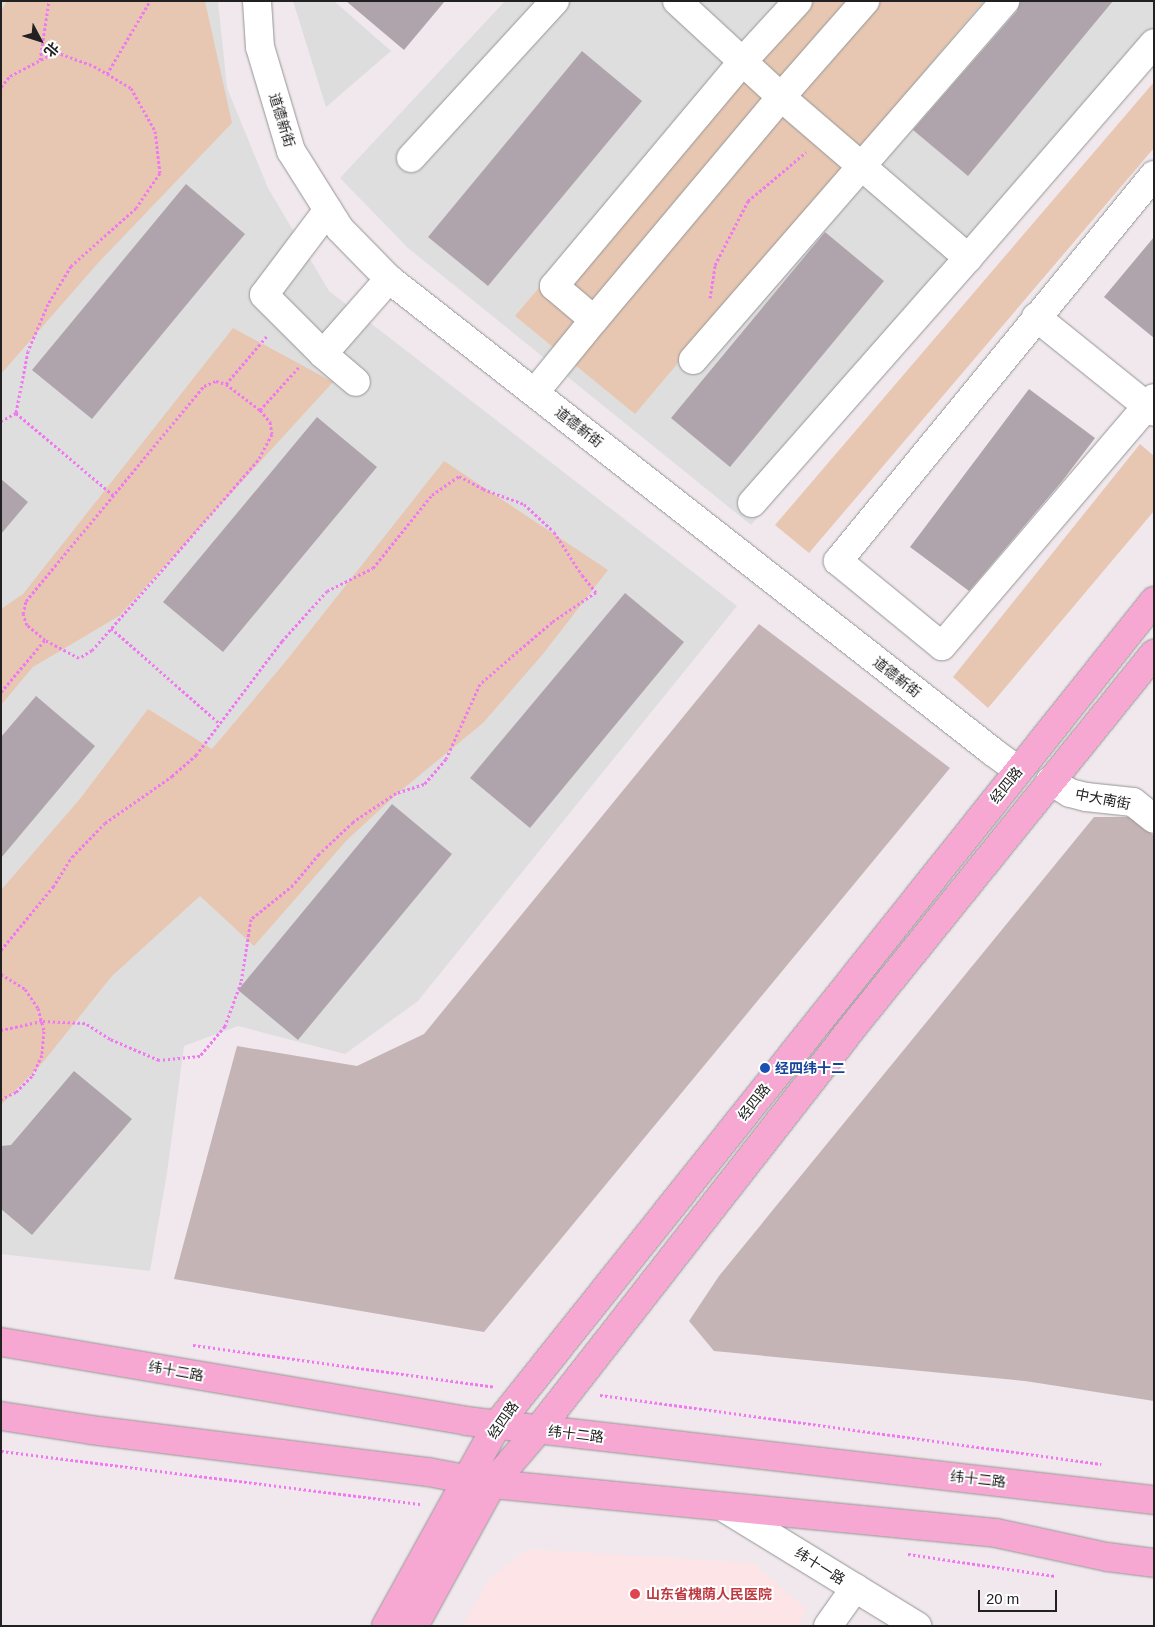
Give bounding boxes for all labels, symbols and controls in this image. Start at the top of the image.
north arrow [15,15,65,65]
text: 北 [41,39,62,60]
street label: 道德新街 [266,91,298,149]
street label: 道德新街 [552,403,606,451]
street label: 道德新街 [870,653,924,701]
street label: 经四路 [986,763,1026,807]
street label: 中大南街 [1074,785,1132,813]
place label: 经四纬十二 [775,1060,845,1076]
marker: 经四纬十二 [759,1062,771,1074]
street label: 经四路 [734,1080,774,1124]
street label: 纬十二路 [147,1358,205,1384]
street label: 经四路 [484,1398,522,1442]
street label: 纬十二路 [547,1422,605,1446]
street label: 纬十二路 [949,1468,1007,1490]
street label: 纬十一路 [792,1544,848,1588]
scale bar [980,1580,1059,1612]
place label: 山东省槐荫人民医院 [646,1586,772,1602]
marker: 山东省槐荫人民医院 [628,1587,642,1601]
text: 20 m [986,1590,1019,1607]

